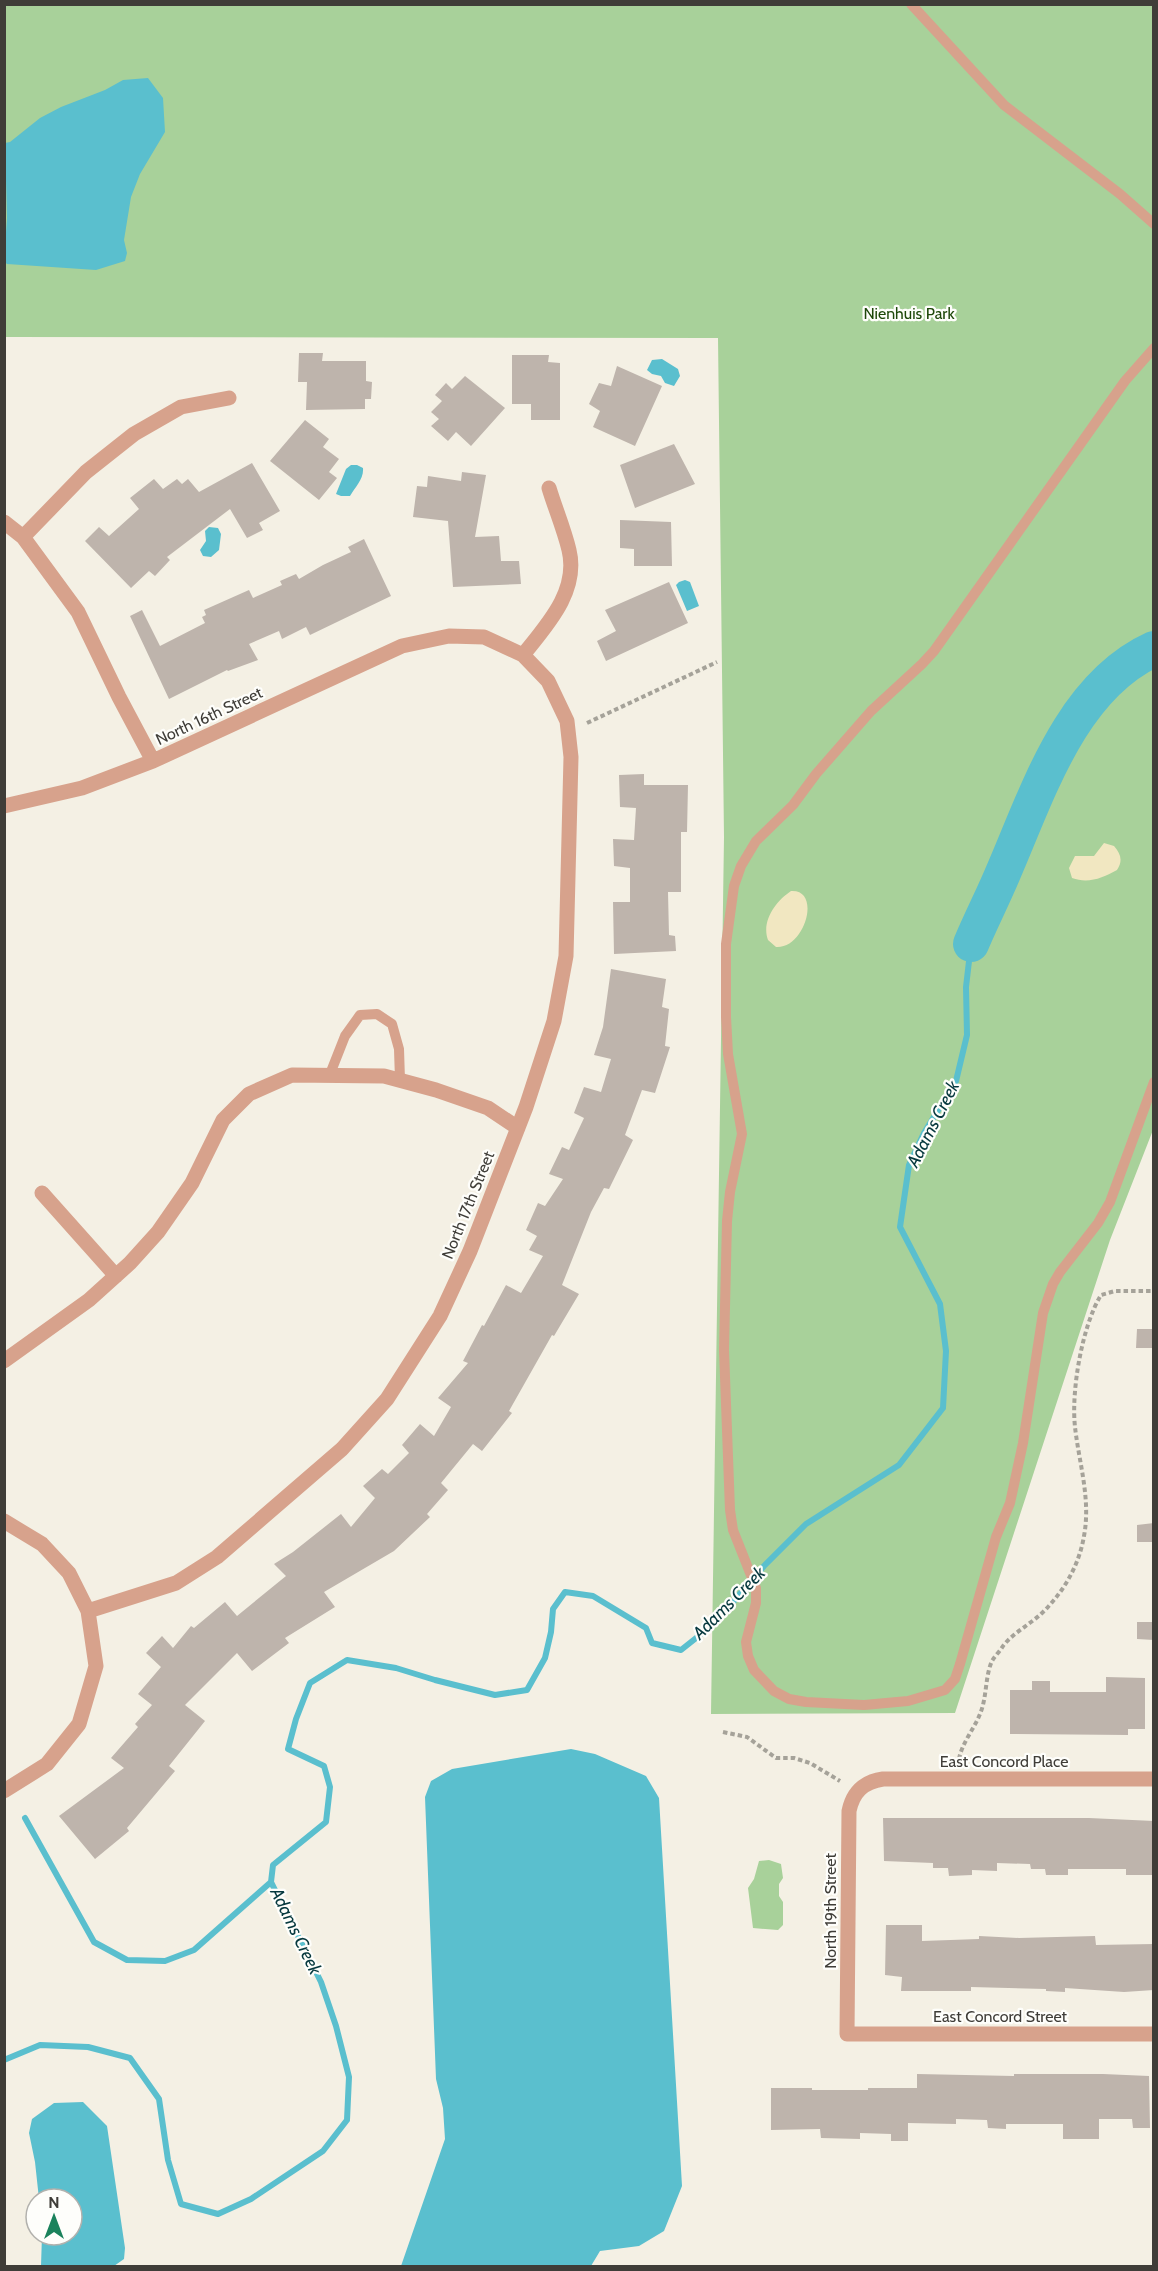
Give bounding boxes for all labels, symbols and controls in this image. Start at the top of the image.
park label: Nienhuis Park [863,304,955,323]
street label: North 16th Street [153,683,266,749]
water label: Adams Creek [901,1076,965,1172]
street label: North 17th Street [438,1148,499,1262]
water label: Adams Creek [687,1561,771,1645]
street label: East Concord Place [940,1752,1068,1771]
street label: North 19th Street [821,1853,840,1969]
water label: Adams Creek [265,1883,327,1979]
street label: East Concord Street [933,2007,1068,2026]
north arrow [24,2187,84,2247]
text: N [48,2193,60,2212]

